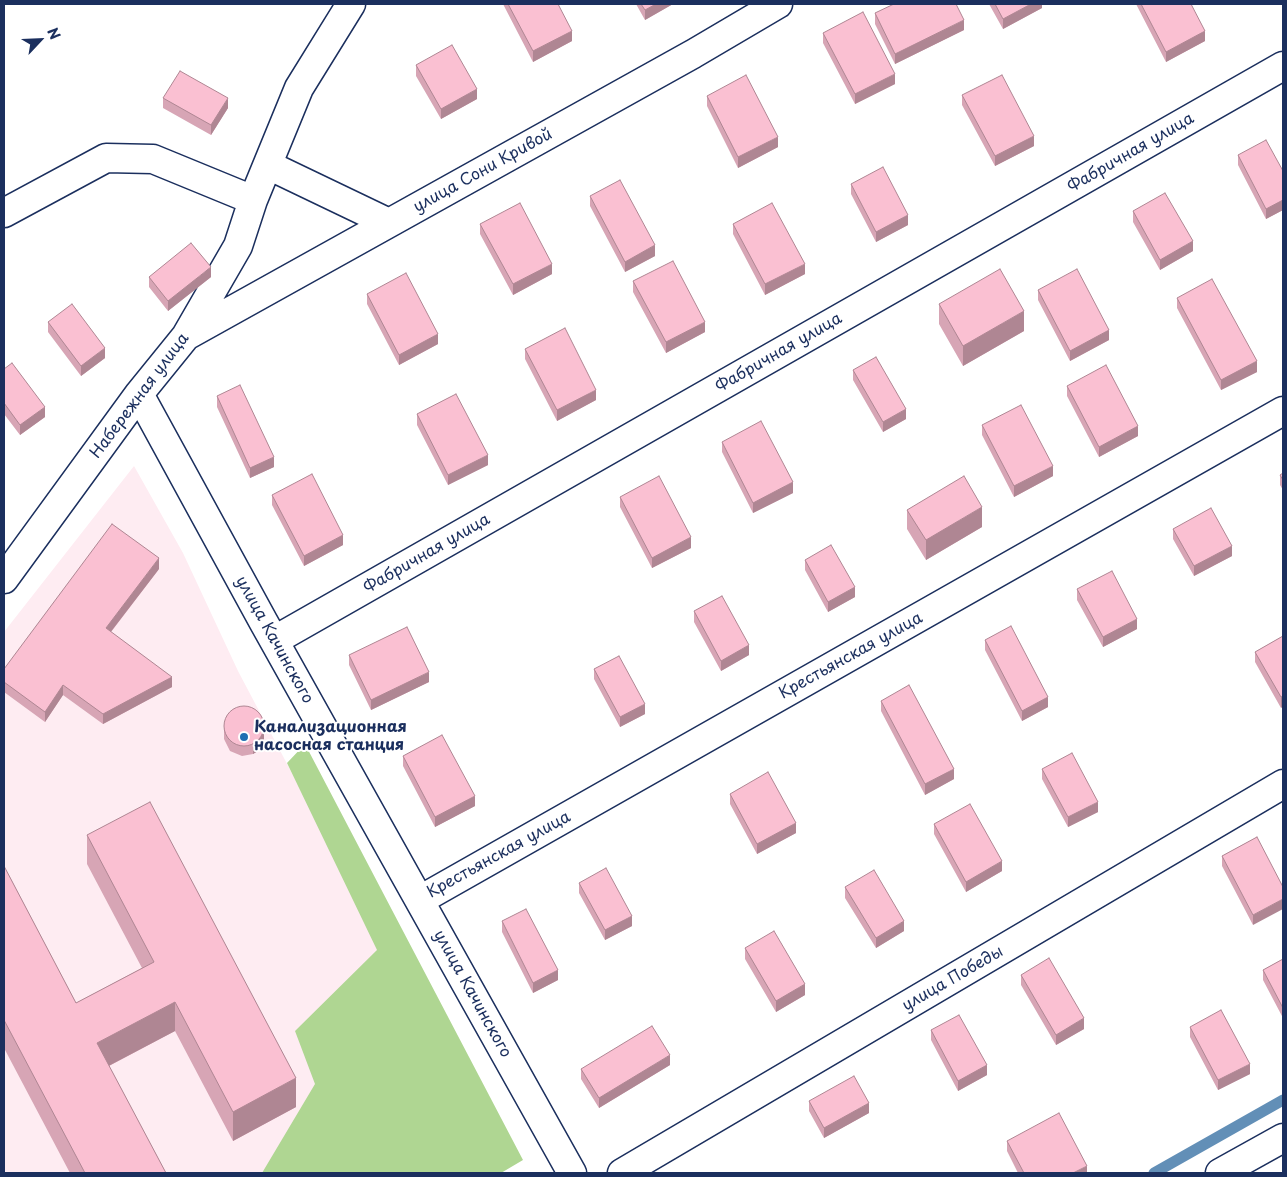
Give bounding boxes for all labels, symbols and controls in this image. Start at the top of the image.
north arrow [15,15,65,65]
text: N [42,24,66,43]
street label: Фабричная улица [1064,109,1198,197]
street label: улица Сони Кривой [410,125,556,217]
street label: Фабричная улица [712,309,846,397]
street label: Набережная улица [87,330,193,462]
street label: Фабричная улица [360,510,494,598]
street label: улица Качинского [231,573,317,707]
street label: Крестьянская улица [776,609,926,703]
place label: Канализационная насосная станция [254,718,407,756]
marker: Канализационная насосная станция [238,731,250,743]
street label: Крестьянская улица [424,808,574,902]
street label: улица Качинского [429,927,515,1061]
street label: улица Победы [899,942,1007,1016]

